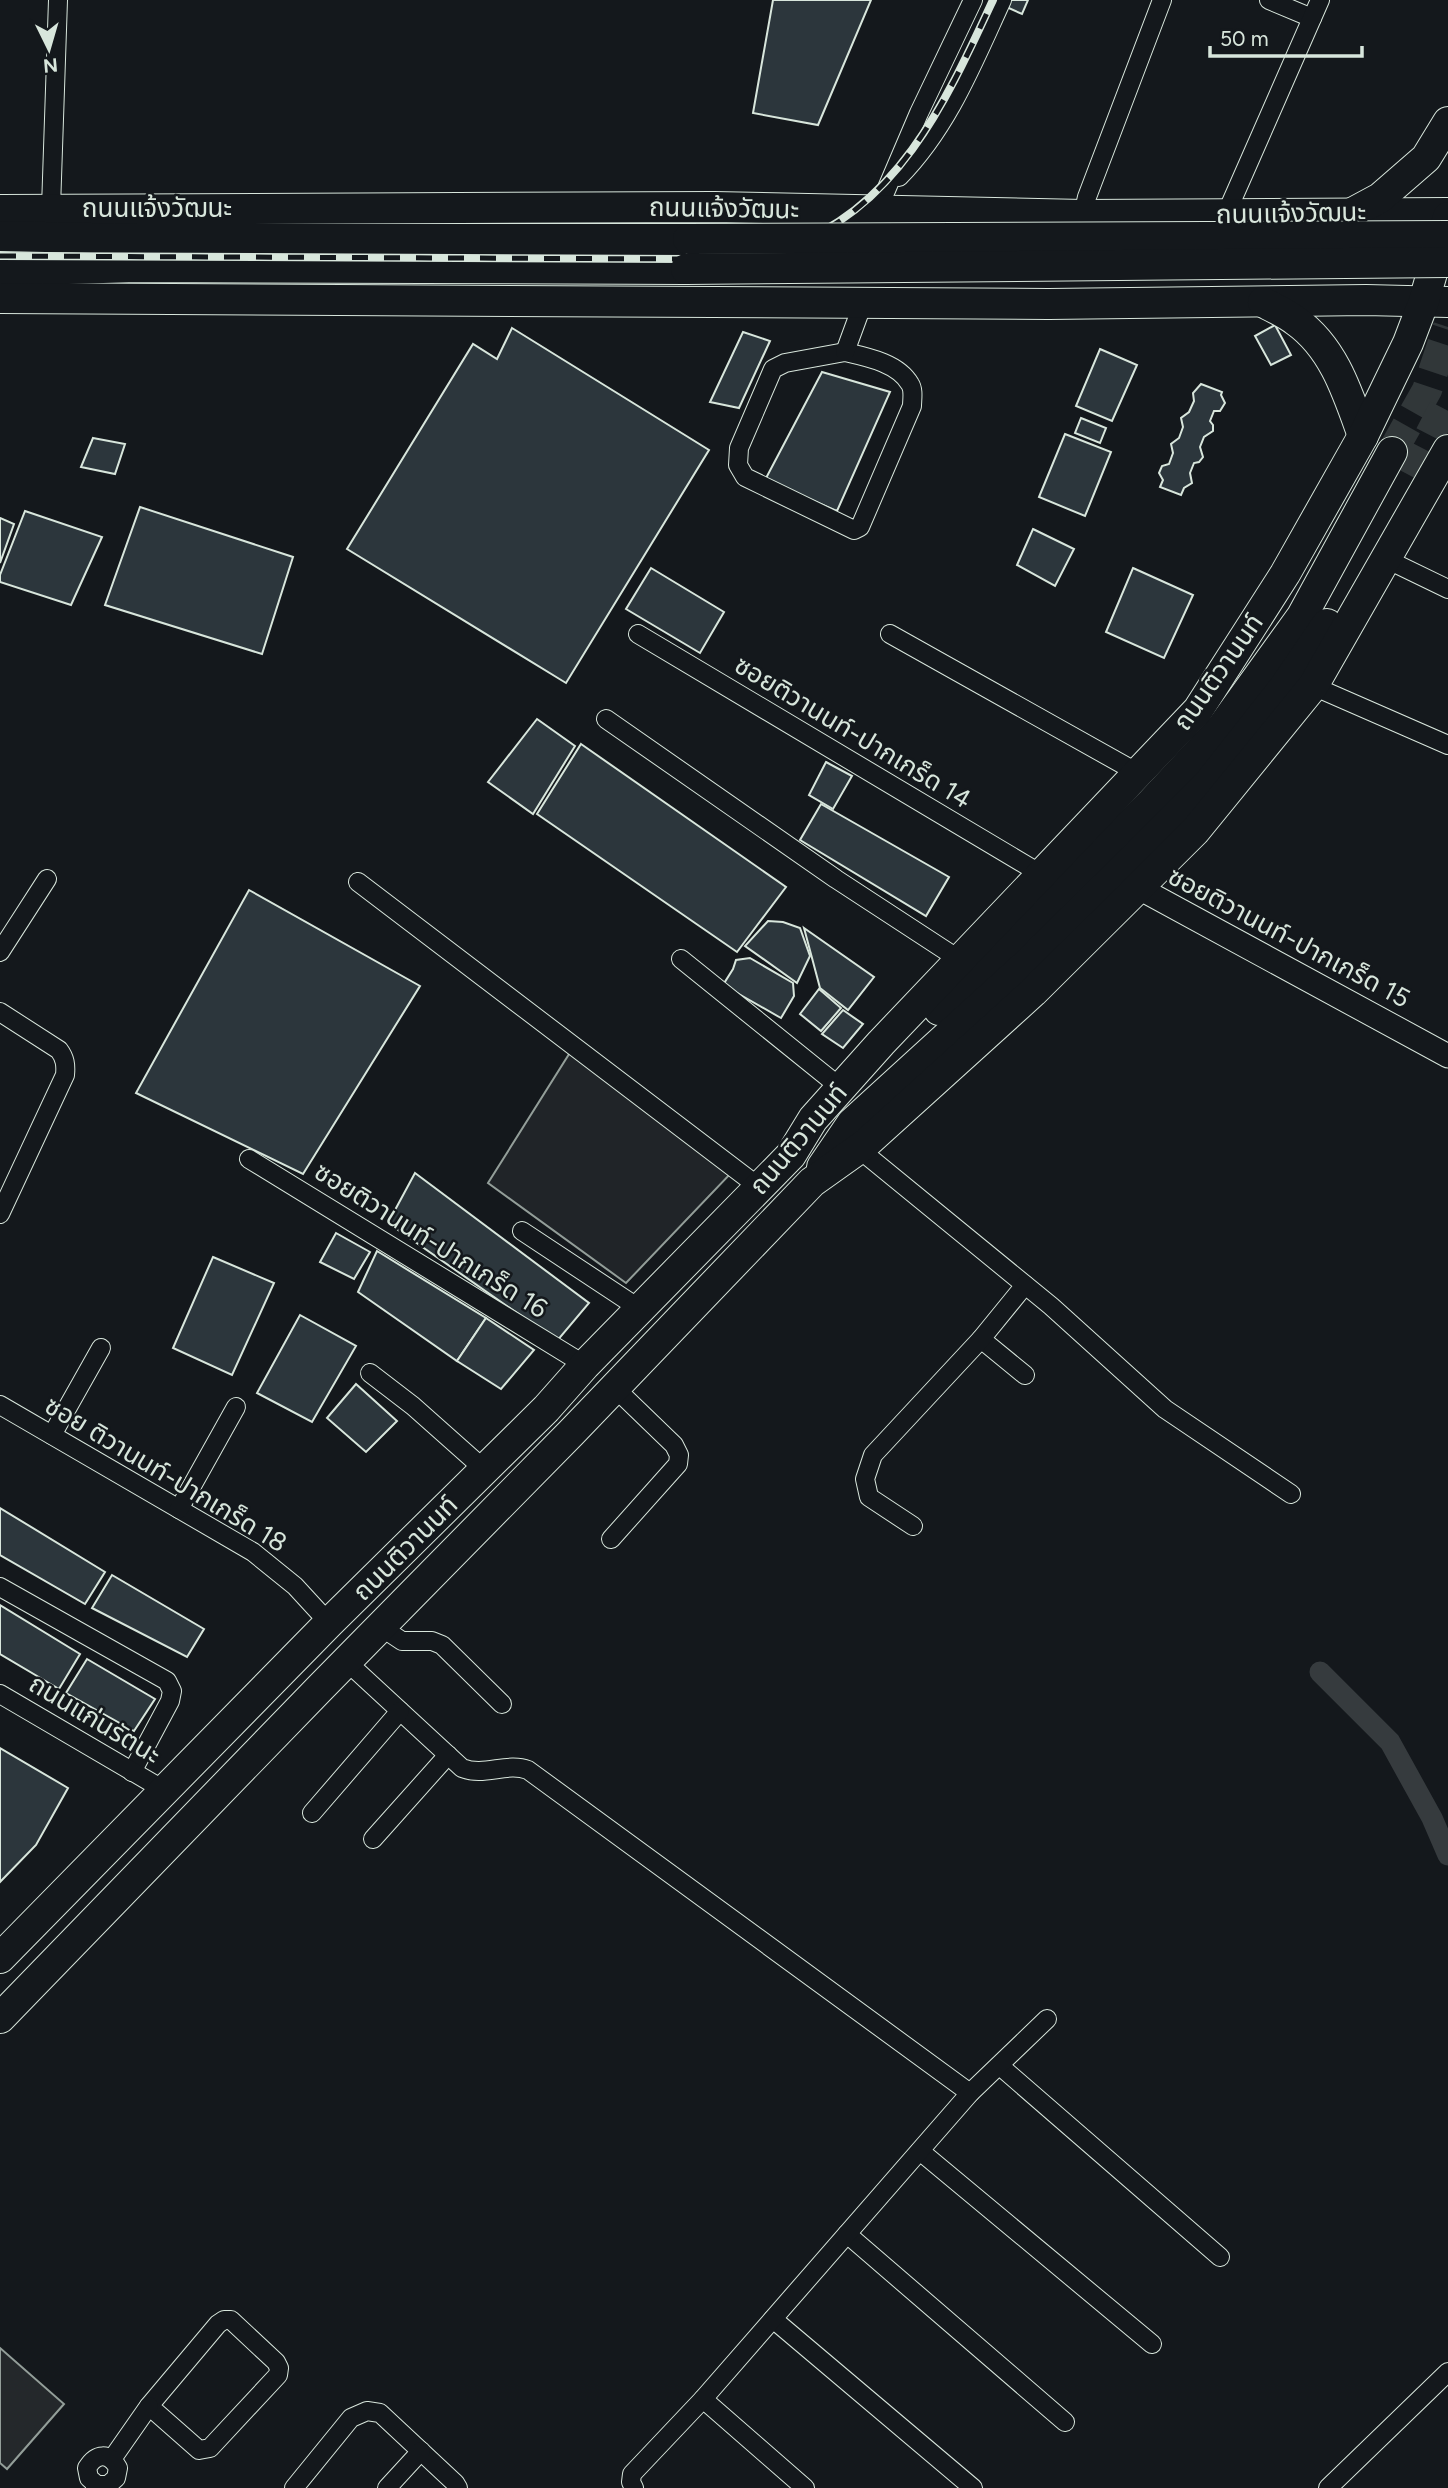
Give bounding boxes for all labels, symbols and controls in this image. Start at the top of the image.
north arrow [14,14,84,84]
scale bar [1210,14,1362,58]
text: 50 m [1220,26,1269,51]
text: N [42,53,59,78]
street label: ถนนแจ้งวัฒนะ [649,191,799,225]
street label: ถนนแจ้งวัฒนะ [82,192,232,224]
street label: ถนนแจ้งวัฒนะ [1216,196,1366,230]
street label: ถนนติวานนท์ [1166,607,1270,737]
street label: ซอยติวานนท์-ปากเกร็ด 14 [729,649,977,815]
street label: ซอยติวานนท์-ปากเกร็ด 15 [1163,860,1415,1014]
street label: ถนนติวานนท์ [742,1077,854,1201]
street label: ซอยติวานนท์-ปากเกร็ด 16 [308,1155,554,1325]
street label: ซอย ติวานนท์-ปากเกร็ด 18 [39,1389,293,1559]
street label: ถนนติวานนท์ [346,1489,464,1607]
street label: ถนนแก่นรัตนะ [23,1667,167,1771]

